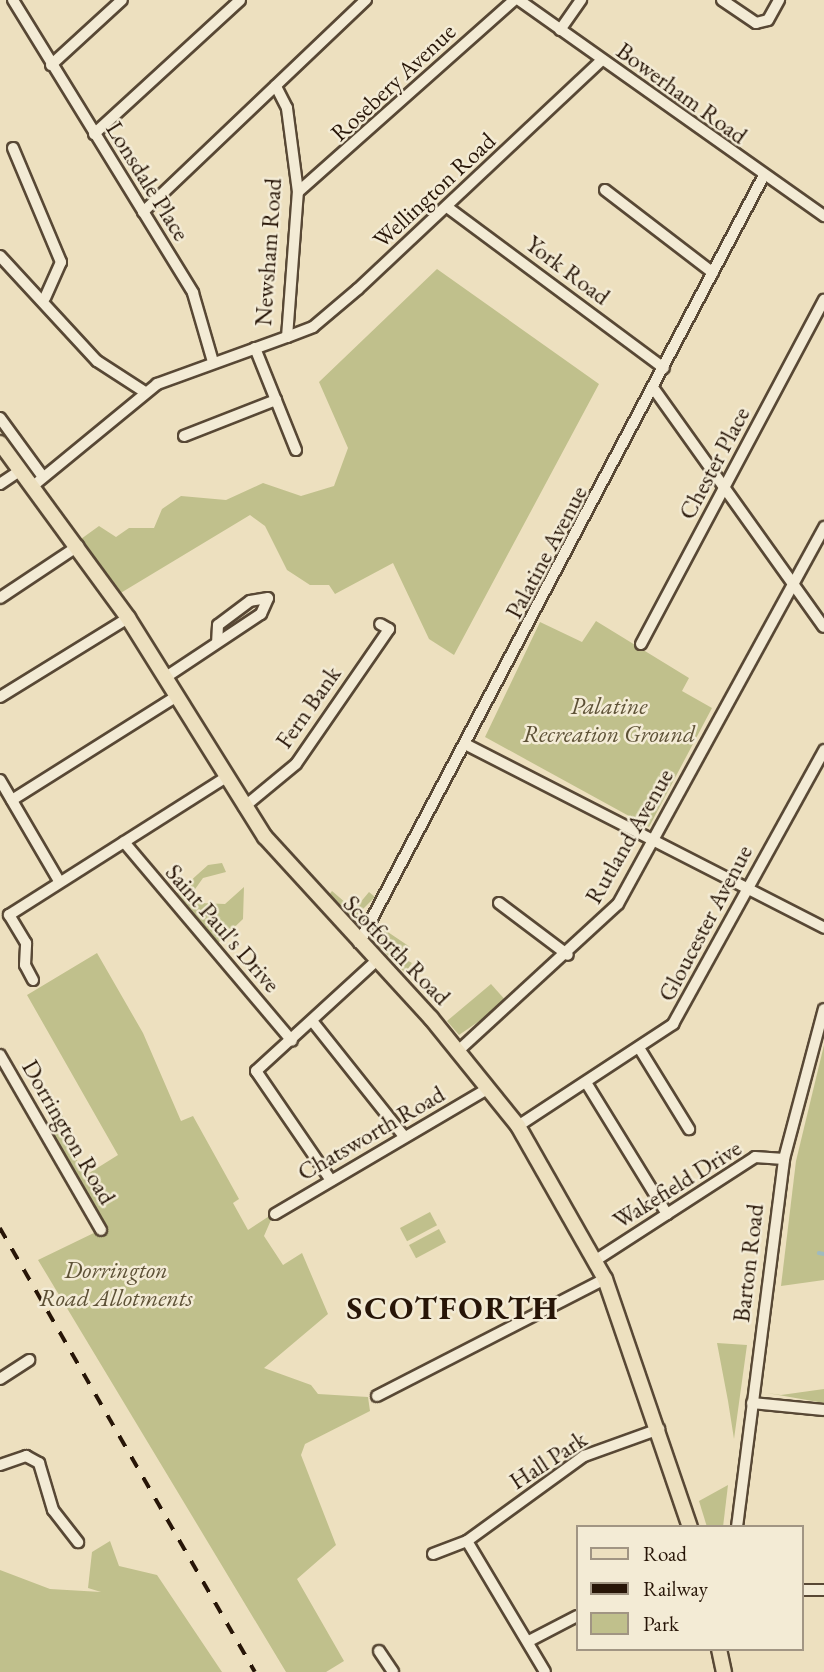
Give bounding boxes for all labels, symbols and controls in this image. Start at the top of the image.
street label: Rosebery Avenue [325,17,461,147]
street label: Bowerham Road [611,36,753,150]
street label: Lonsdale Place [100,116,196,246]
street label: Wellington Road [367,126,501,254]
street label: Newsham Road [248,177,288,327]
street label: York Road [520,229,616,311]
street label: Chester Place [672,402,756,524]
street label: Palatine Avenue [499,481,593,623]
street label: Fern Bank [269,660,347,754]
park label: Palatine Recreation Ground [523,692,695,748]
street label: Rutland Avenue [579,763,679,909]
street label: Gloucester Avenue [652,840,758,1006]
street label: Saint Paul's Drive [160,858,286,998]
street label: Scotforth Road [337,889,457,1011]
street label: Dorrington Road [16,1055,122,1209]
street label: Chatsworth Road [292,1079,450,1187]
street label: Wakefield Drive [608,1133,746,1235]
street label: Barton Road [726,1202,770,1324]
park label: Dorrington Road Allotments [39,1256,193,1312]
district label: SCOTFORTH [348,1289,558,1327]
street label: Hall Park [504,1424,592,1496]
legend [576,1525,803,1651]
text: Road [643,1540,687,1567]
text: Railway [643,1575,708,1602]
text: Park [643,1610,679,1637]

